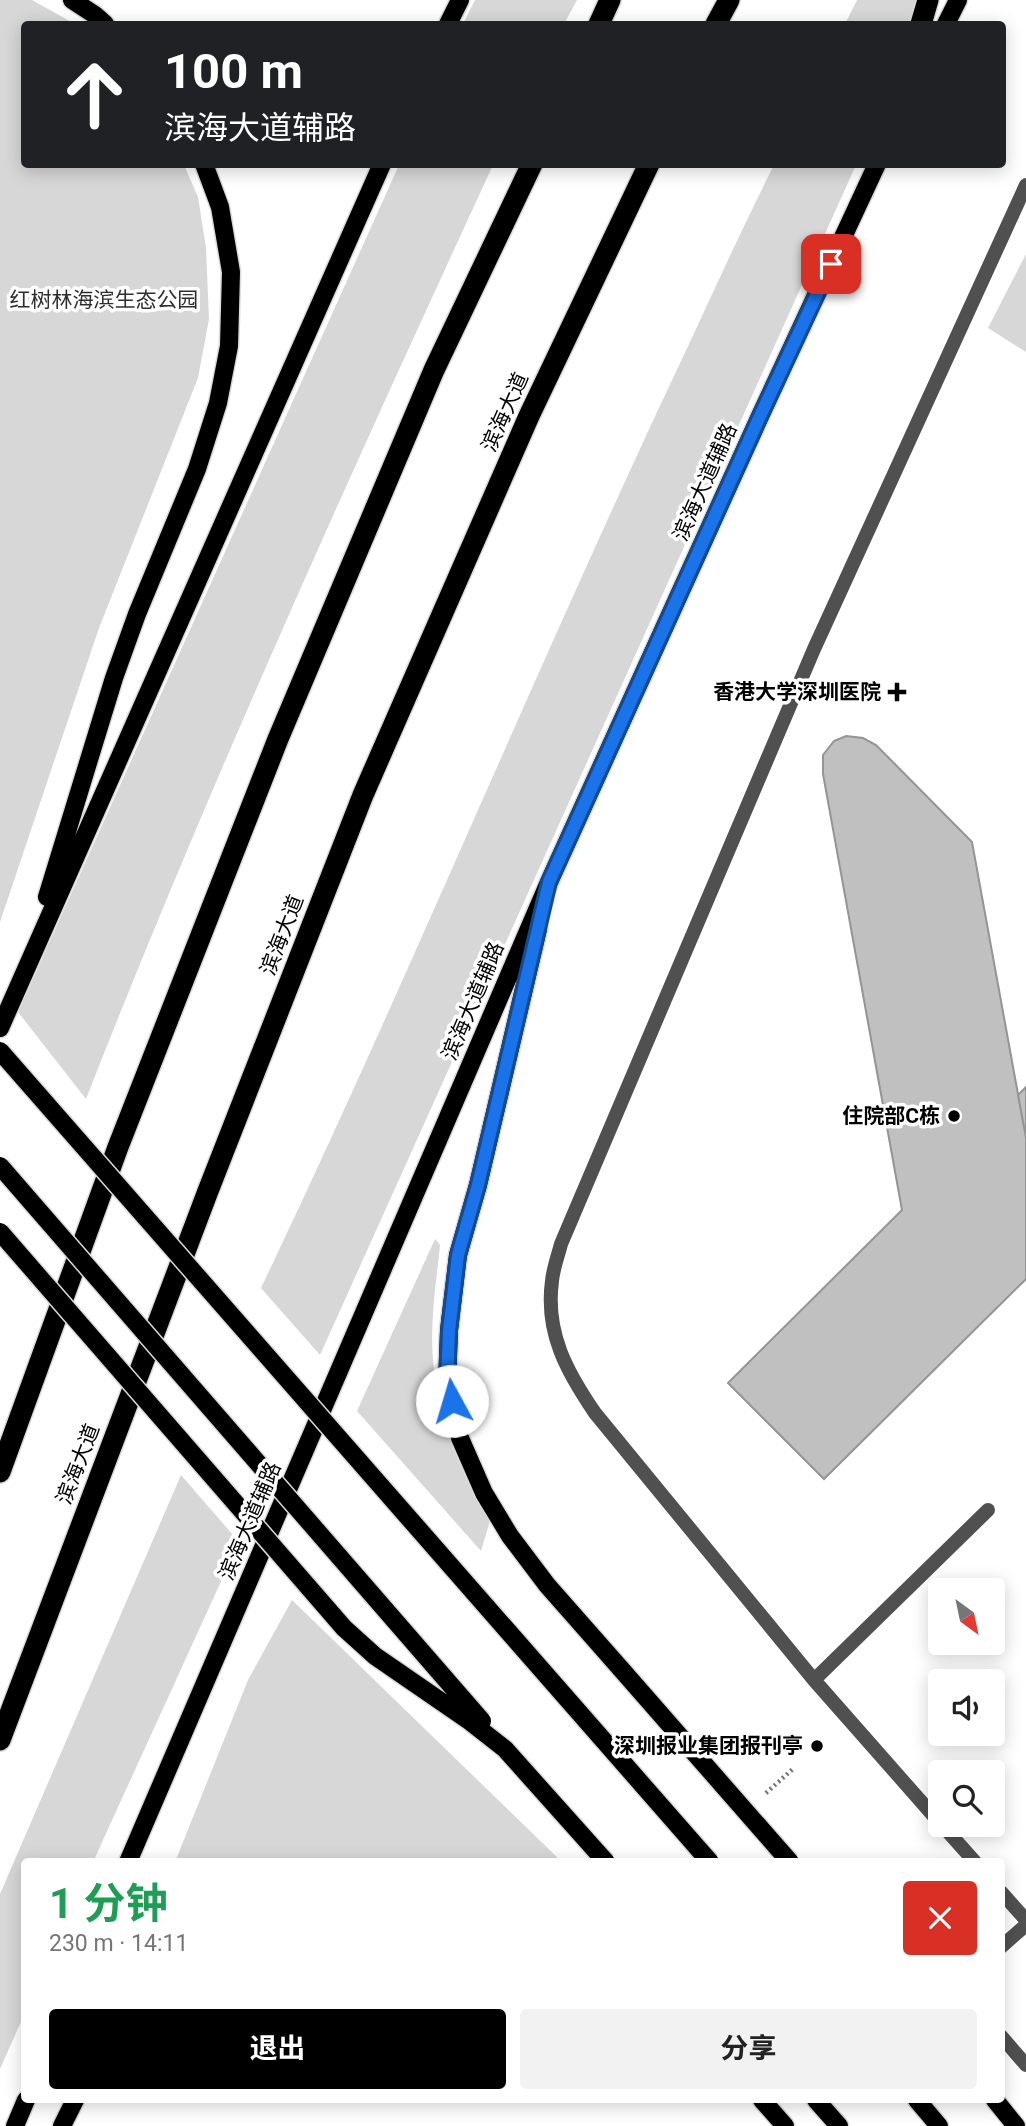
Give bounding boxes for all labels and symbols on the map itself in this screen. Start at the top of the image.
pin [801,234,861,294]
park label: 红树林海滨生态公园 [10,288,199,312]
street label: 滨海大道 [477,369,533,455]
street label: 滨海大道辅路 [668,420,742,544]
place label: 香港大学深圳医院 [713,680,881,704]
marker: 香港大学深圳医院 [887,682,907,702]
street label: 滨海大道 [256,891,308,979]
street label: 滨海大道辅路 [437,938,509,1064]
place label: 住院部C栋 [842,1104,940,1128]
marker: 住院部C栋 [946,1108,962,1124]
position arrow [415,1364,489,1438]
street label: 滨海大道 [52,1420,104,1508]
street label: 滨海大道辅路 [214,1458,286,1584]
north arrow [928,1578,1004,1656]
place label: 深圳报业集团报刊亭 [614,1734,803,1758]
marker: 深圳报业集团报刊亭 [809,1738,825,1754]

